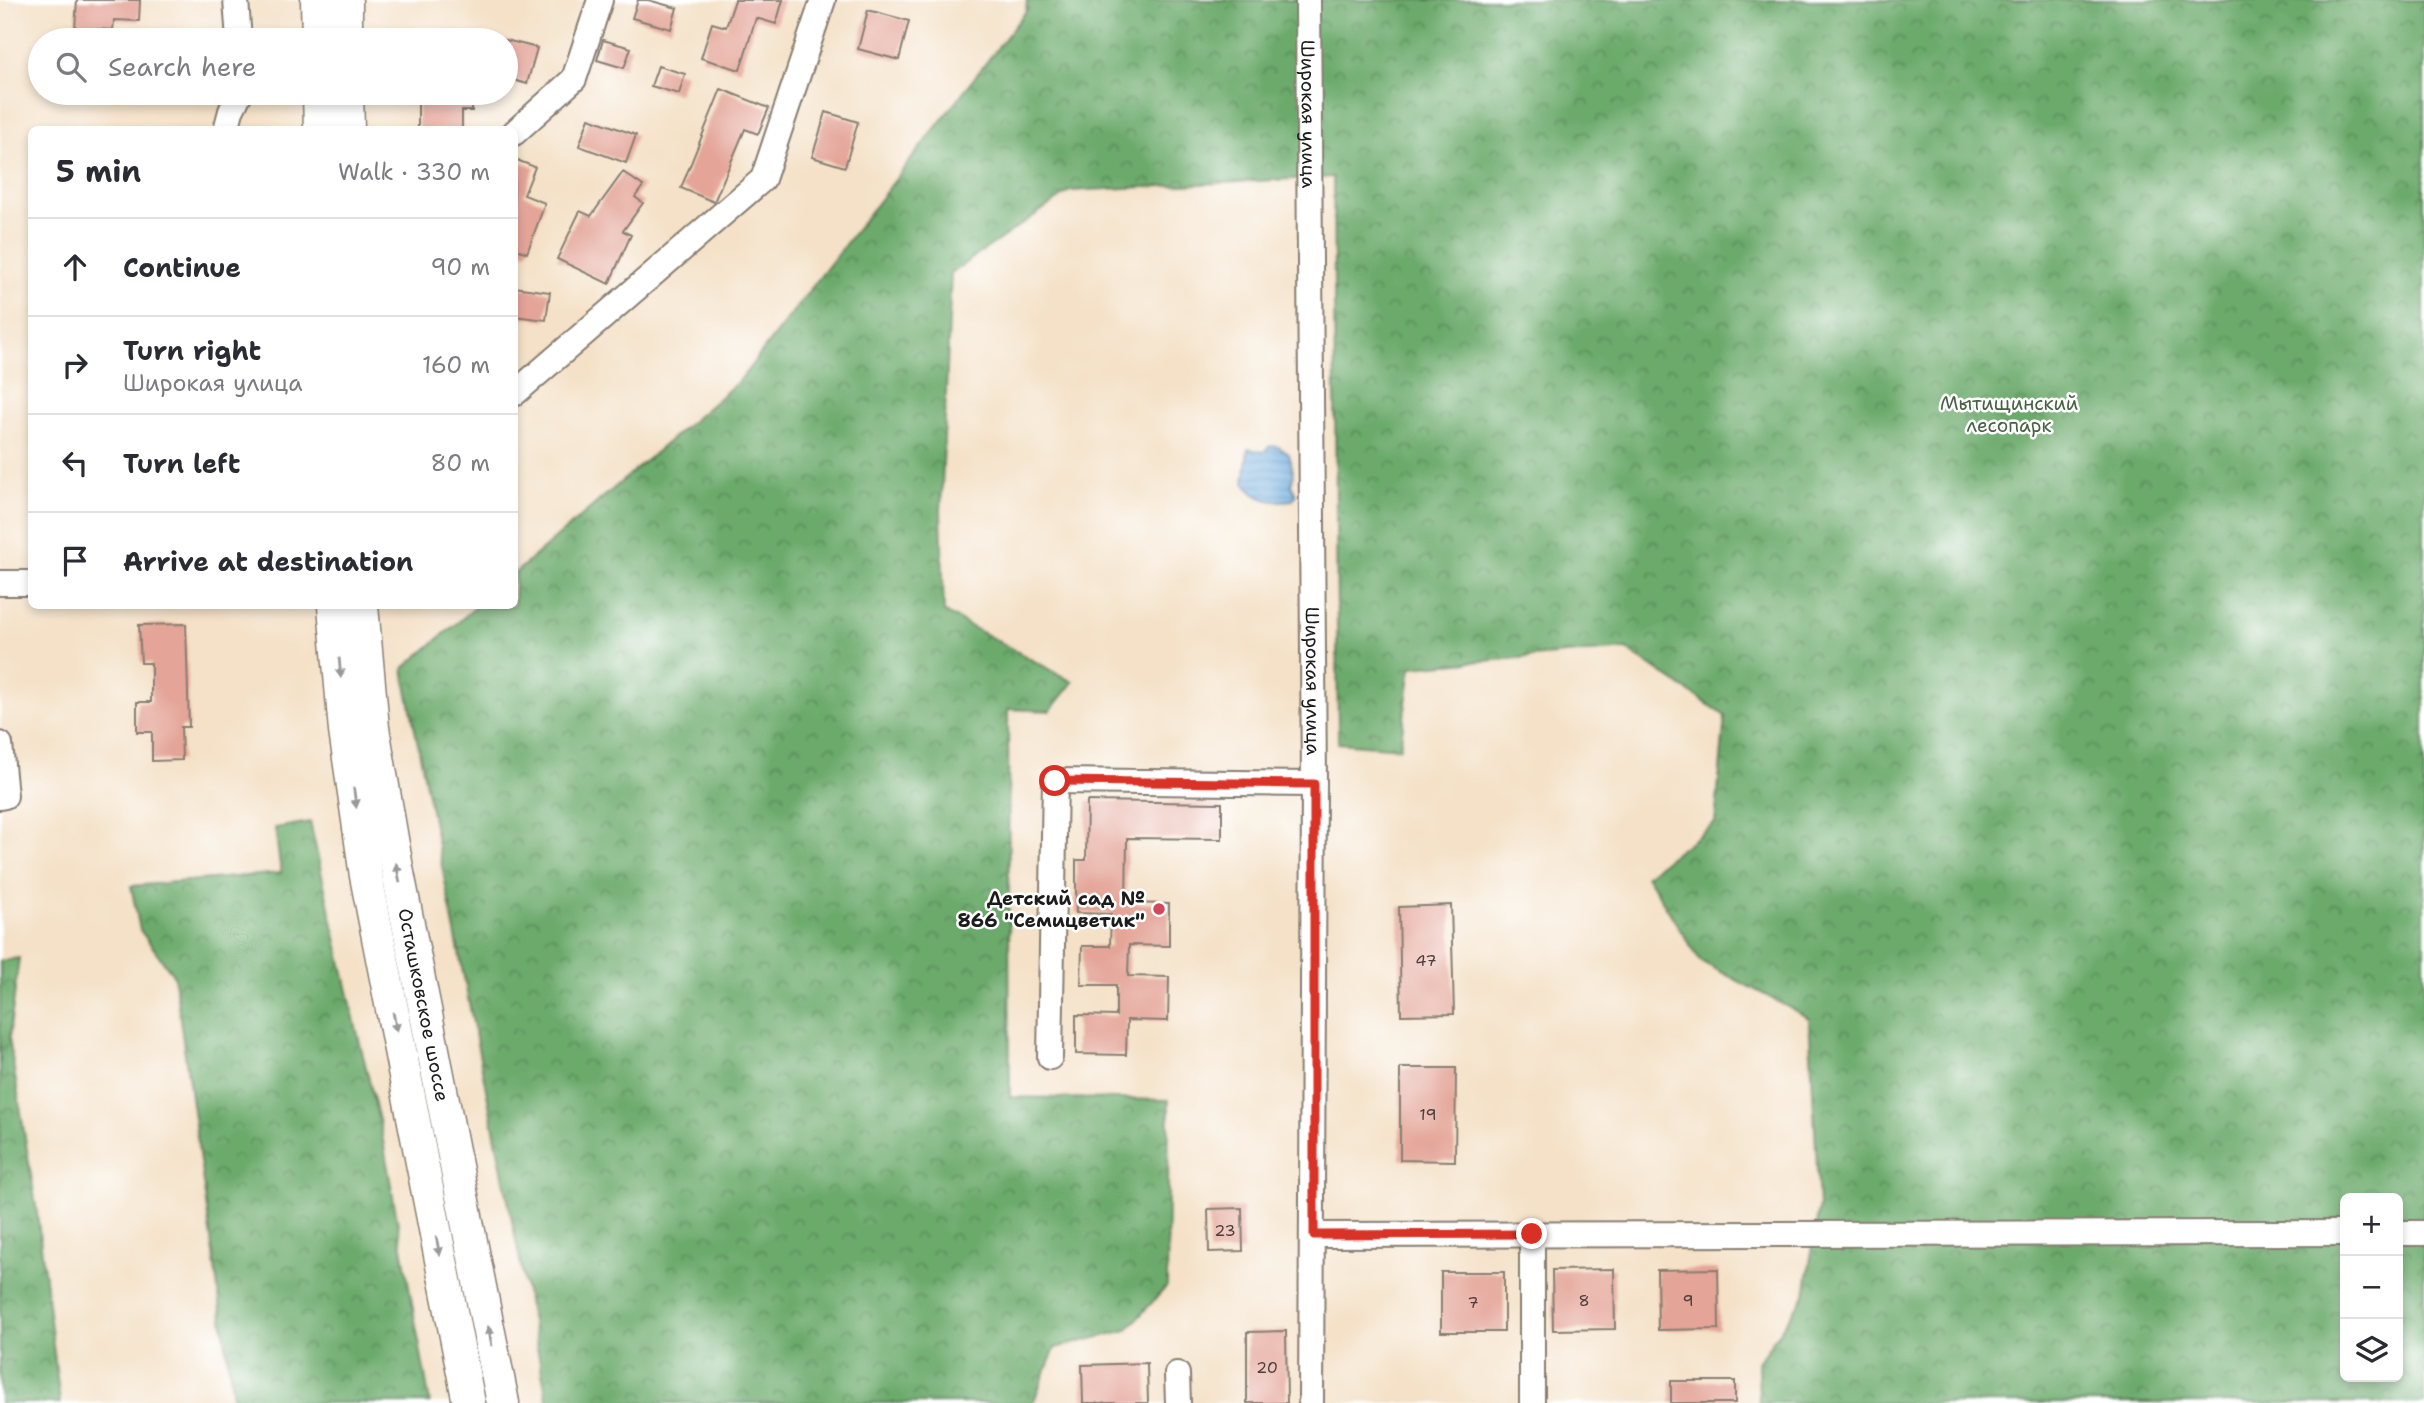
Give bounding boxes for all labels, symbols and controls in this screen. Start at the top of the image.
search box [28,28,518,105]
street label: Широкая улица [1295,40,1321,188]
icon: search [52,48,90,86]
text: Search here [108,49,257,84]
text: 5 min [56,151,141,192]
text: Walk · 330 m [338,157,490,187]
icon: ahead [56,248,94,286]
text: Continue [123,250,241,285]
text: 90 m [430,252,490,282]
text: Turn right [123,333,261,368]
icon: right [56,346,94,384]
text: 160 m [422,350,490,380]
text: Широкая улица [123,368,303,398]
park label: Мытищинский лесопарк [1940,391,2078,438]
icon: left [56,444,94,482]
text: Turn left [123,446,240,481]
text: 80 m [431,448,490,478]
icon: arrive [56,542,94,580]
text: Arrive at destination [123,544,413,579]
street label: Широкая улица [1300,607,1326,755]
one-way arrow [335,657,346,679]
route start [1039,765,1070,796]
one-way arrow [350,788,361,810]
one-way arrow [393,862,404,884]
place label: Детский сад № 866 "Семицветик" [957,886,1145,933]
marker: Детский сад № 866 "Семицветик" [1151,901,1167,917]
street label: Осташковское шоссе [392,906,455,1104]
house number: 47 [1415,950,1437,971]
one-way arrow [389,1011,400,1033]
house number: 19 [1419,1104,1437,1125]
map controls [2340,1193,2403,1382]
button: + [2340,1193,2403,1256]
route end [1516,1218,1547,1249]
house number: 23 [1214,1220,1236,1241]
one-way arrow [433,1235,444,1257]
button: − [2340,1256,2403,1319]
house number: 8 [1578,1290,1590,1311]
house number: 9 [1682,1290,1694,1311]
house number: 7 [1467,1292,1479,1313]
button: layers [2340,1319,2403,1382]
one-way arrow [485,1325,496,1347]
house number: 20 [1256,1357,1278,1378]

